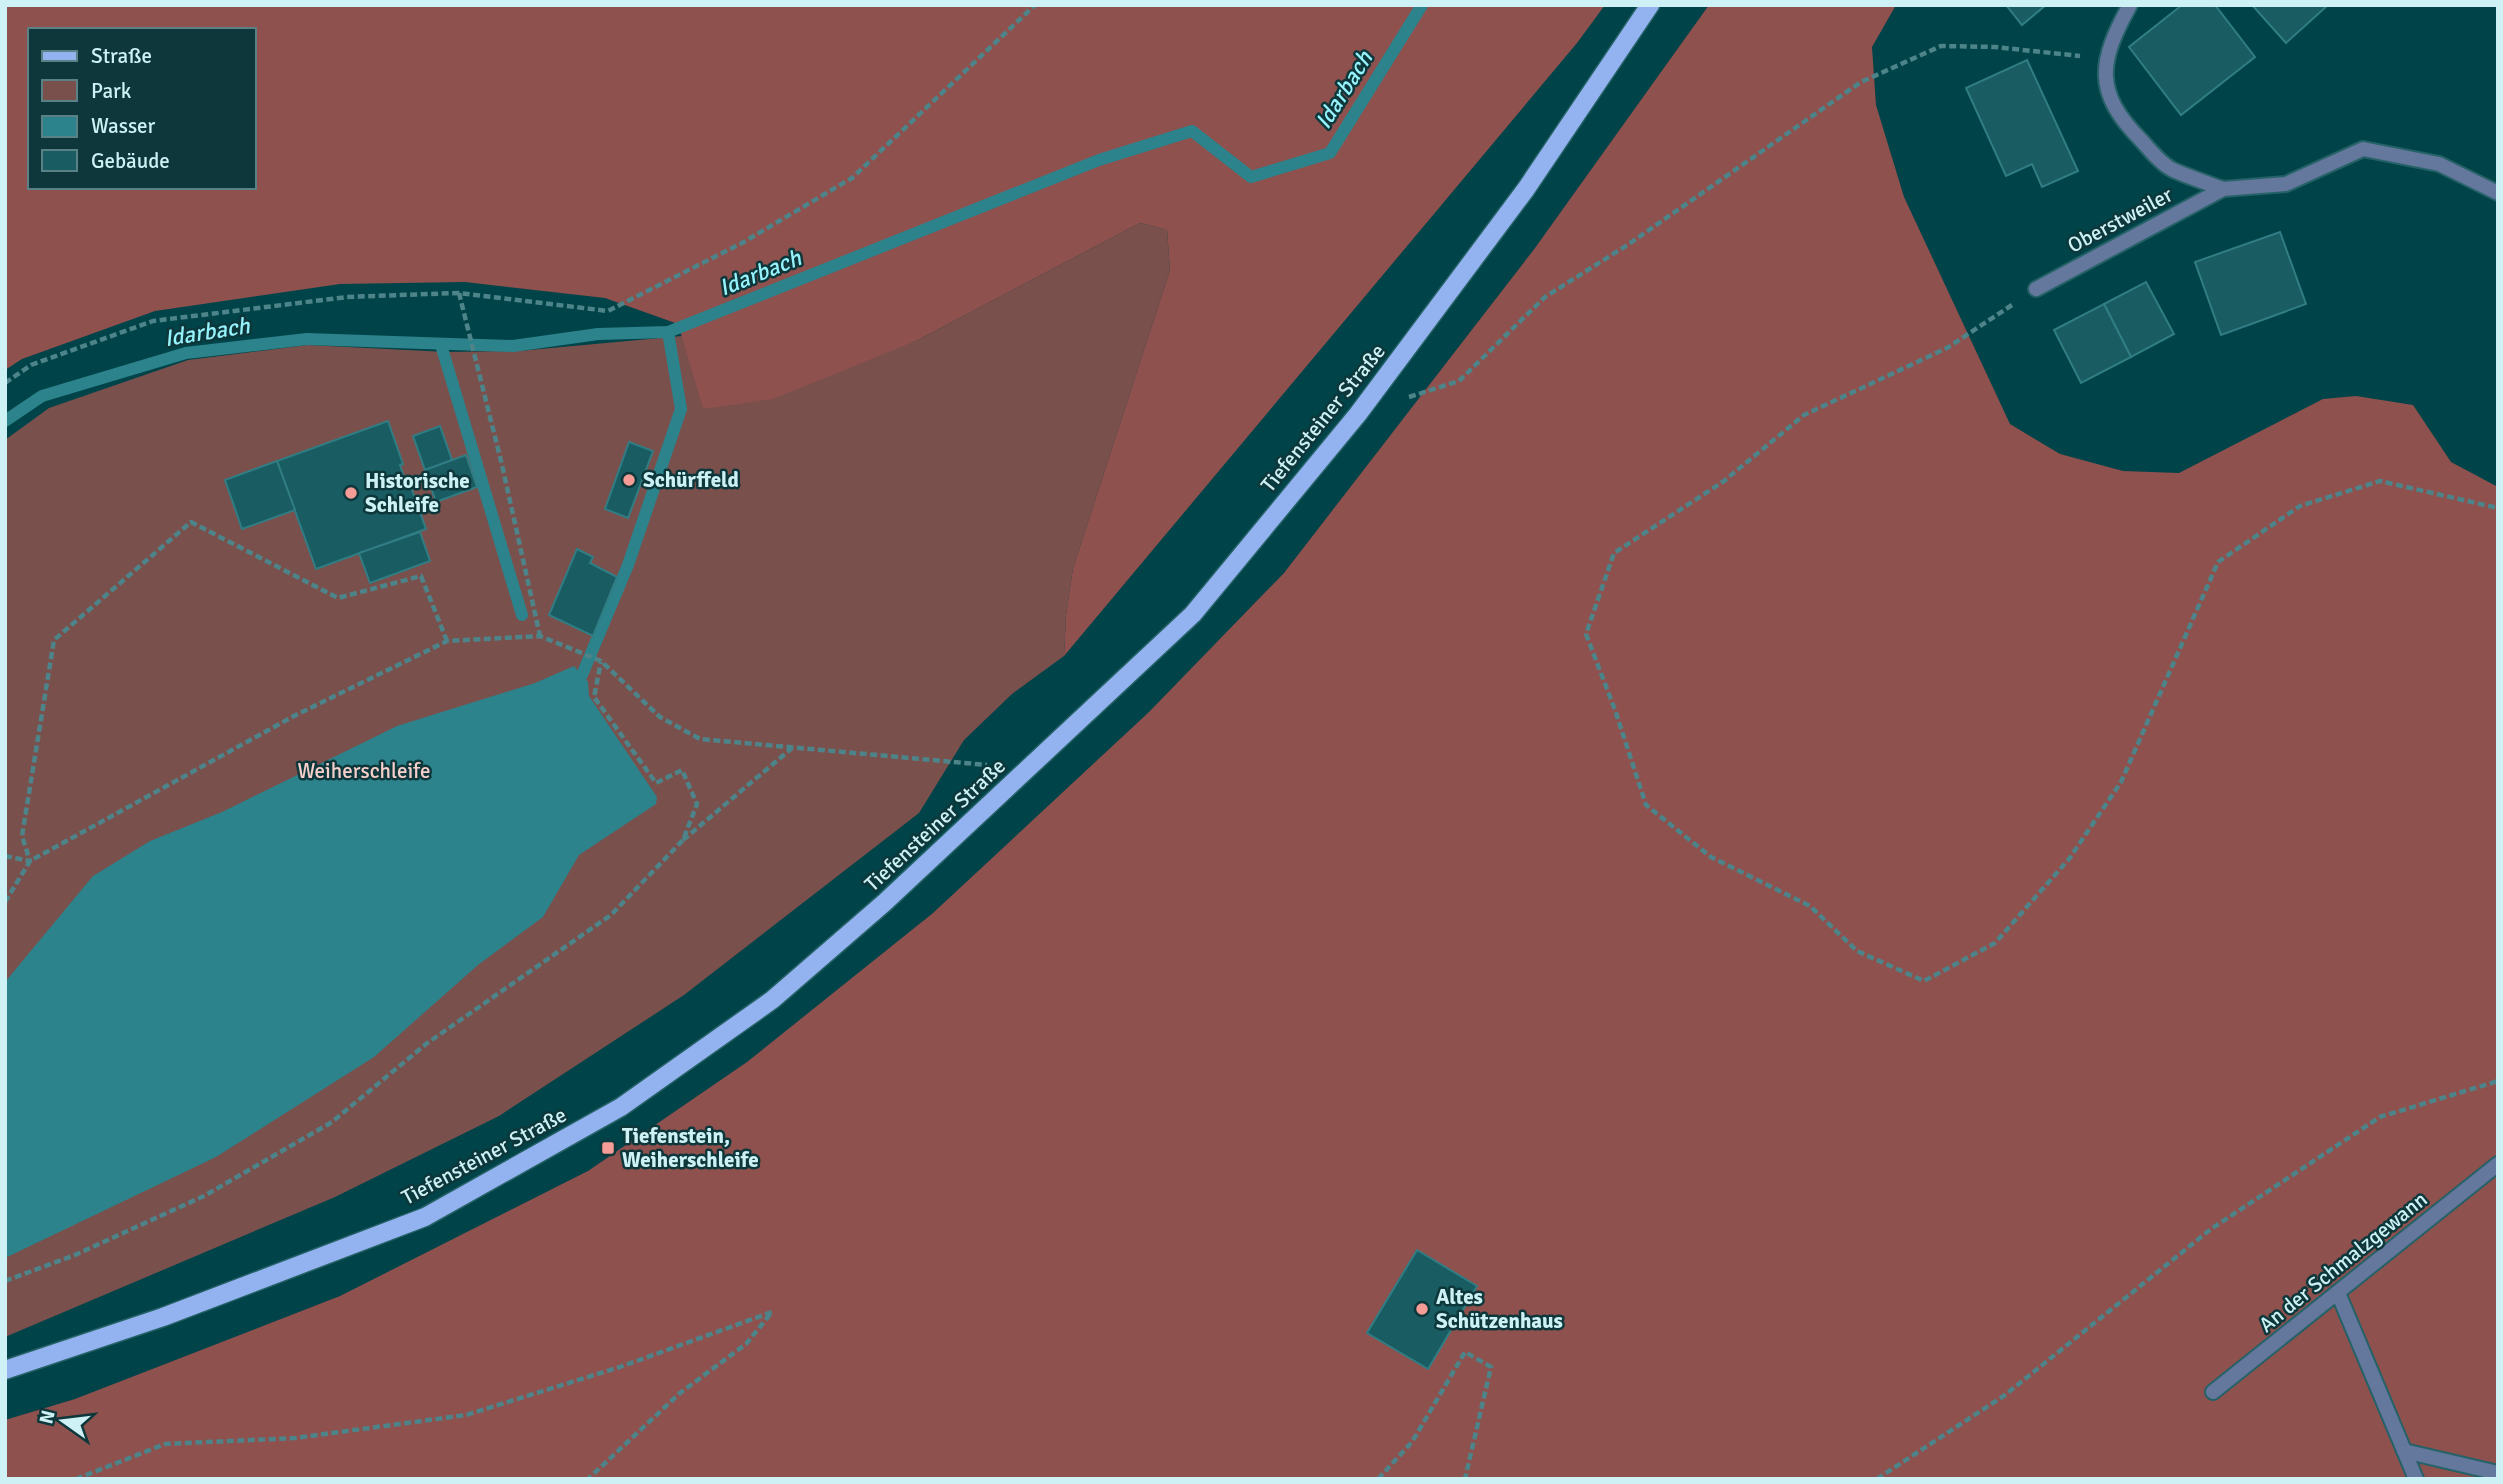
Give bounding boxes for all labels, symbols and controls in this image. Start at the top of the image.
legend [28,28,256,189]
text: Straße [91,43,152,69]
water label: Idarbach [1309,45,1380,134]
text: Park [91,78,132,104]
text: Wasser [91,113,156,139]
text: Gebäude [91,148,170,174]
street label: Oberstweiler [2063,181,2177,259]
water label: Idarbach [715,243,807,303]
water label: Idarbach [162,311,253,353]
street label: Tiefensteiner Straße [1255,339,1391,497]
place label: Schürffeld [643,467,739,493]
place label: Historische Schleife [365,468,470,518]
marker: Schürffeld [621,472,637,488]
marker: Historische Schleife [343,485,359,501]
street label: Tiefensteiner Straße [859,753,1011,897]
park label: Weiherschleife [298,758,430,784]
street label: Tiefensteiner Straße [397,1102,571,1210]
place label: Tiefenstein, Weiherschleife [622,1123,759,1173]
marker: Tiefenstein, Weiherschleife [600,1140,616,1156]
street label: An der Schmalzgewann [2254,1186,2432,1338]
place label: Altes Schützenhaus [1436,1284,1563,1334]
marker: Altes Schützenhaus [1414,1301,1430,1317]
north arrow [28,1386,98,1456]
text: N [34,1408,61,1426]

